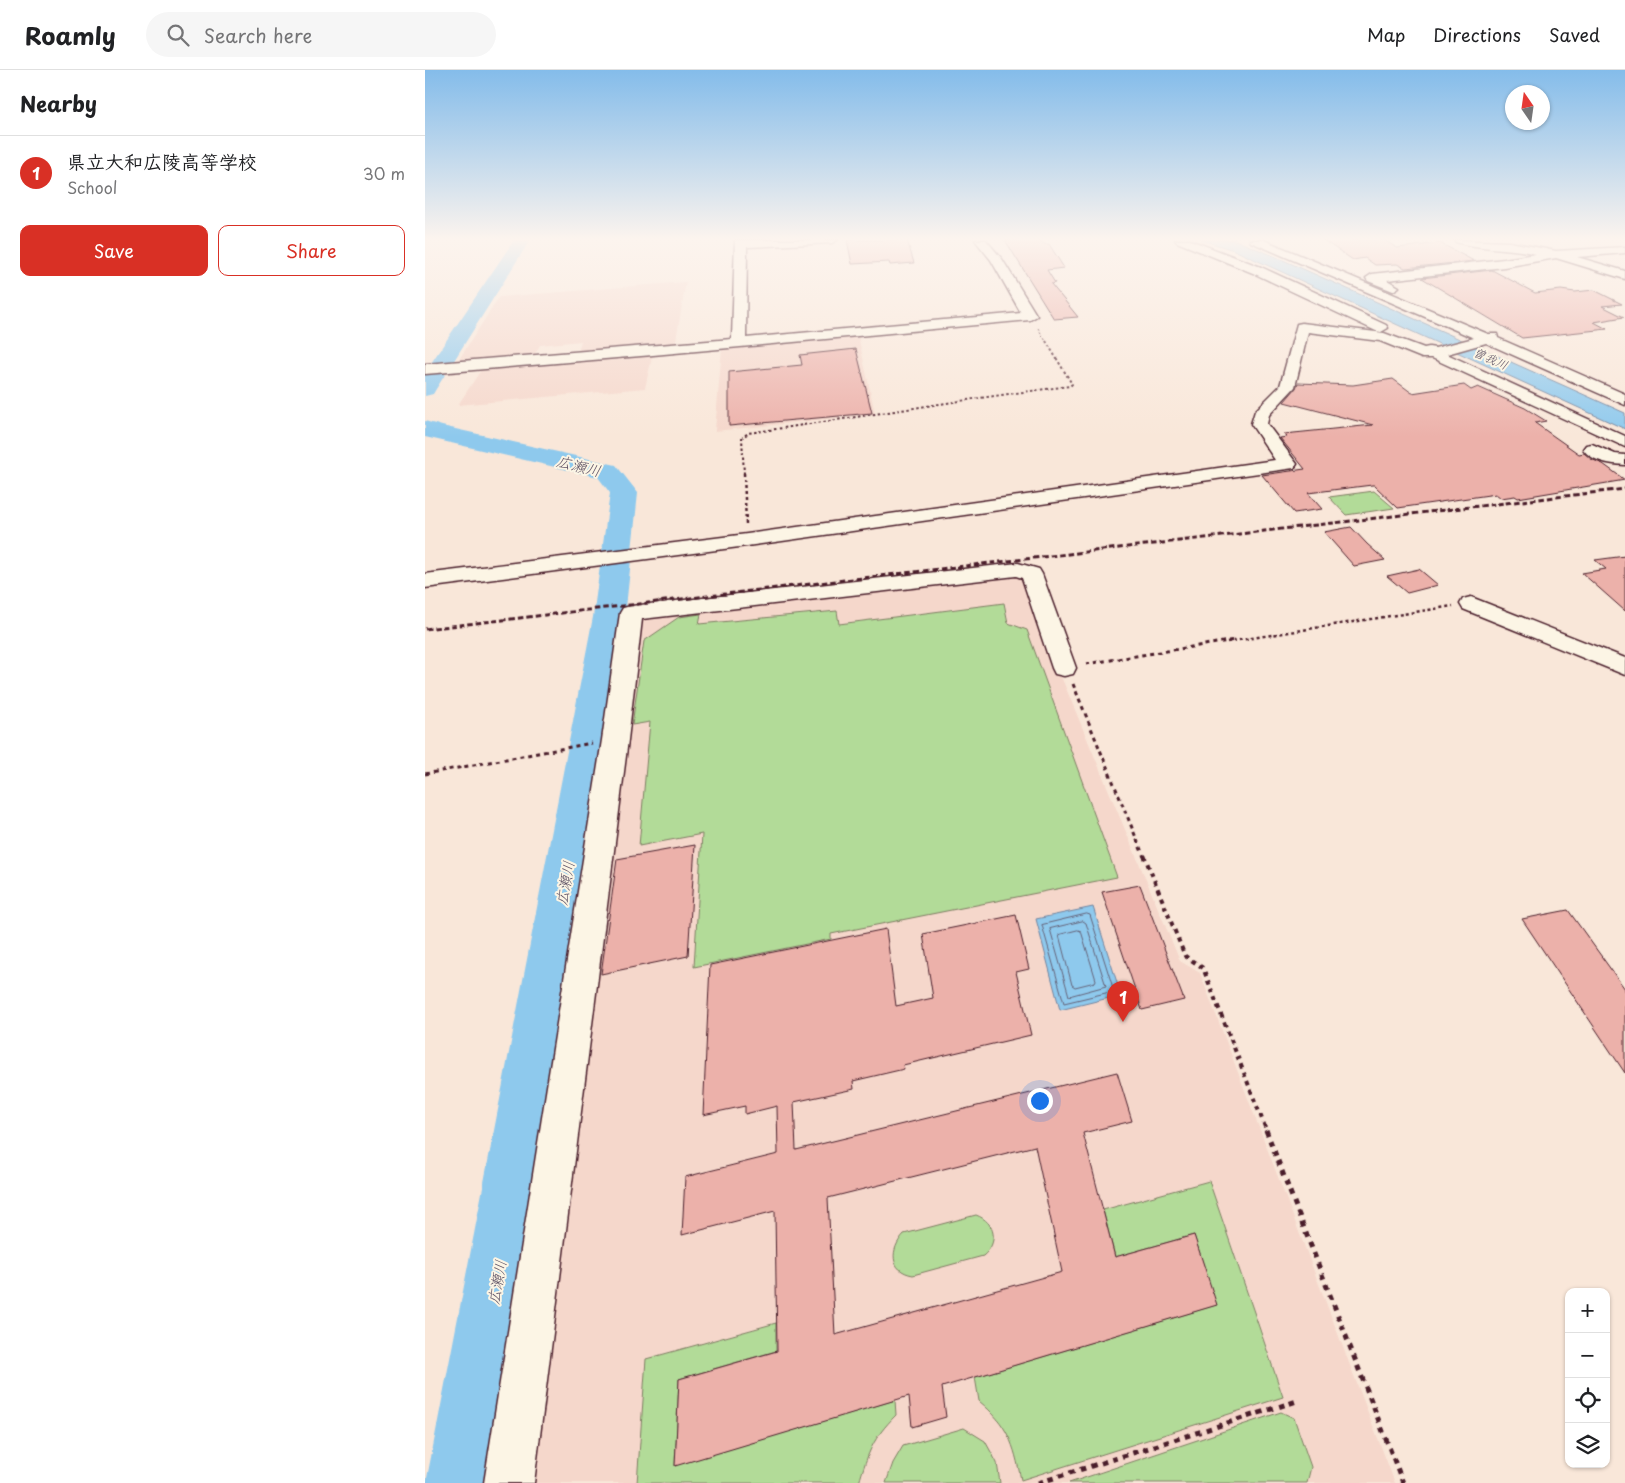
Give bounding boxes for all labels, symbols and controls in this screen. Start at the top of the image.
search box [146,12,496,57]
text: Roamly [25,17,116,53]
icon: search [164,21,192,49]
text: Search here [204,21,312,49]
text: Map [1367,21,1405,48]
text: Directions [1433,21,1521,48]
text: Saved [1549,21,1600,48]
north arrow [1505,85,1550,130]
text: Nearby [20,87,97,119]
text: 県立大和広陵高等学校 [67,147,257,175]
text: 1 [32,161,40,185]
text: 30 m [363,161,405,185]
text: School [67,175,117,199]
button: Save [20,225,208,276]
button: Share [218,225,405,276]
water label: 曽我川 [1471,342,1511,374]
water label: 広瀬川 [554,448,604,482]
water label: 広瀬川 [549,859,579,907]
pin: 1 [1107,981,1139,1022]
your location [1027,1088,1053,1114]
water label: 広瀬川 [481,1258,511,1306]
map controls [1565,1288,1610,1468]
button: + [1565,1288,1610,1333]
button: − [1565,1333,1610,1378]
button: locate [1565,1378,1610,1423]
button: layers [1565,1423,1610,1468]

